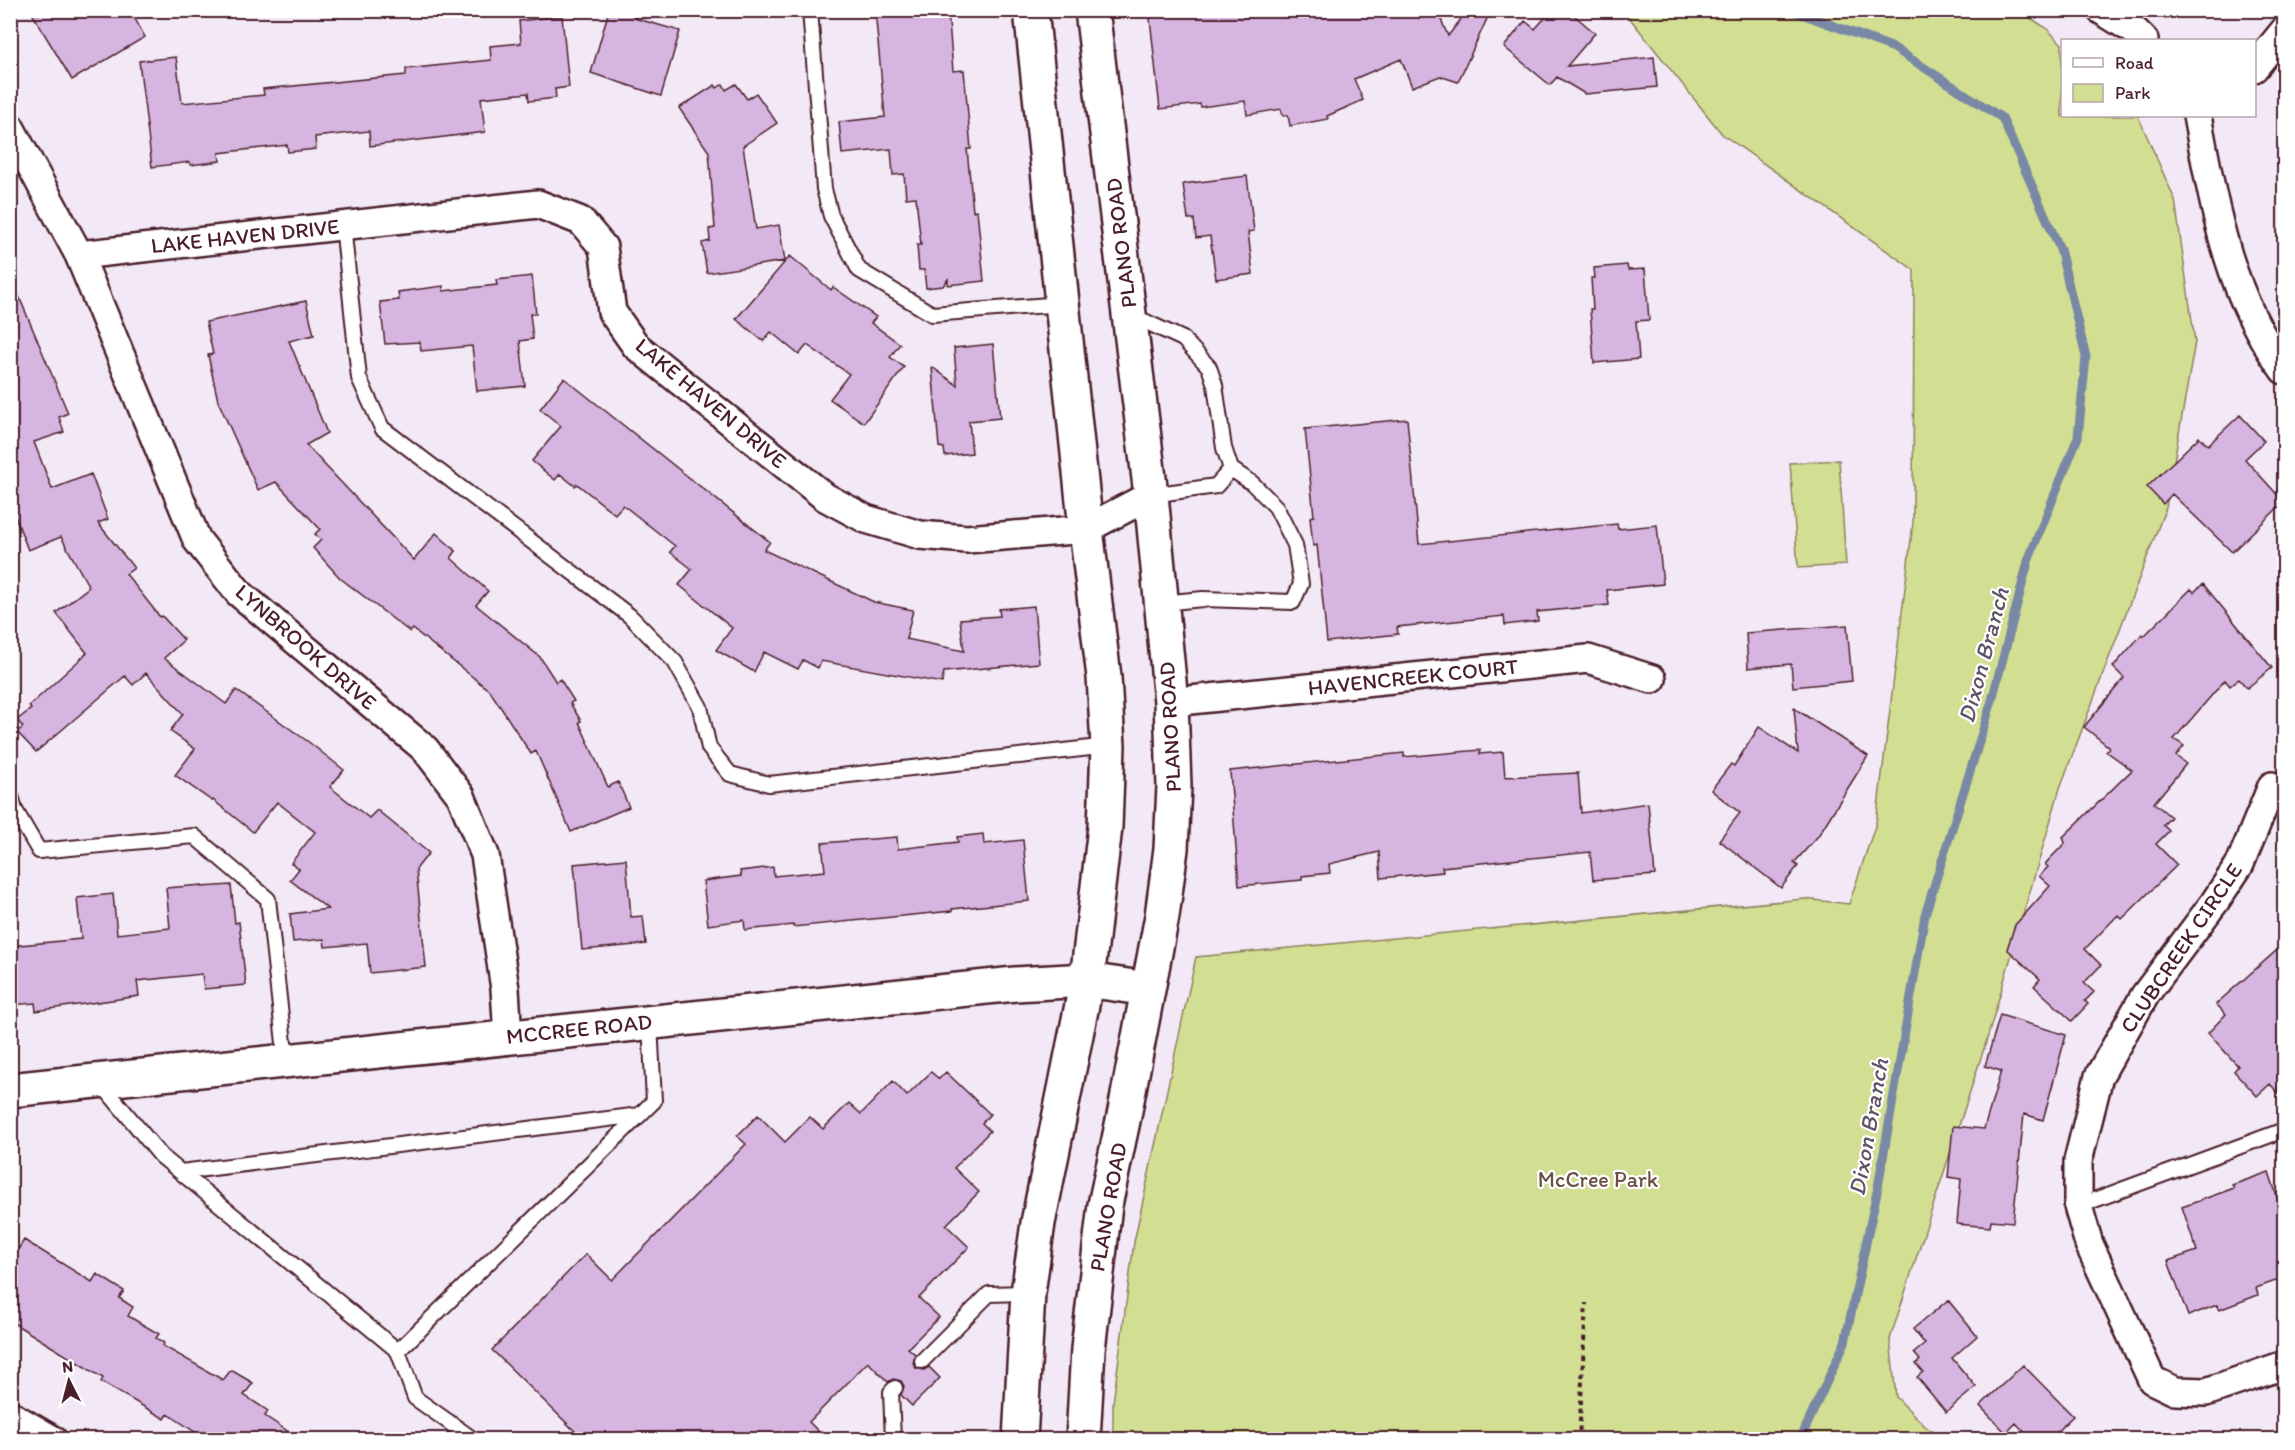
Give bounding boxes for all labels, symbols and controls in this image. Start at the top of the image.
legend [2061,39,2256,117]
text: Road [2115,52,2154,74]
text: Park [2115,82,2150,104]
street label: PLANO ROAD [1100,176,1142,309]
street label: LAKE HAVEN DRIVE [150,213,340,259]
street label: LAKE HAVEN DRIVE [630,332,792,474]
street label: LYNBROOK DRIVE [230,578,382,716]
water label: Dixon Branch [1951,584,2015,726]
street label: HAVENCREEK COURT [1307,652,1520,701]
street label: PLANO ROAD [1153,661,1187,793]
street label: CLUBCREEK CIRCLE [2114,858,2248,1038]
street label: MCCREE ROAD [505,1008,653,1050]
water label: Dixon Branch [1842,1056,1894,1198]
street label: PLANO ROAD [1083,1140,1133,1274]
park label: McCree Park [1538,1166,1659,1193]
north arrow [39,1351,99,1411]
text: N [61,1357,74,1377]

